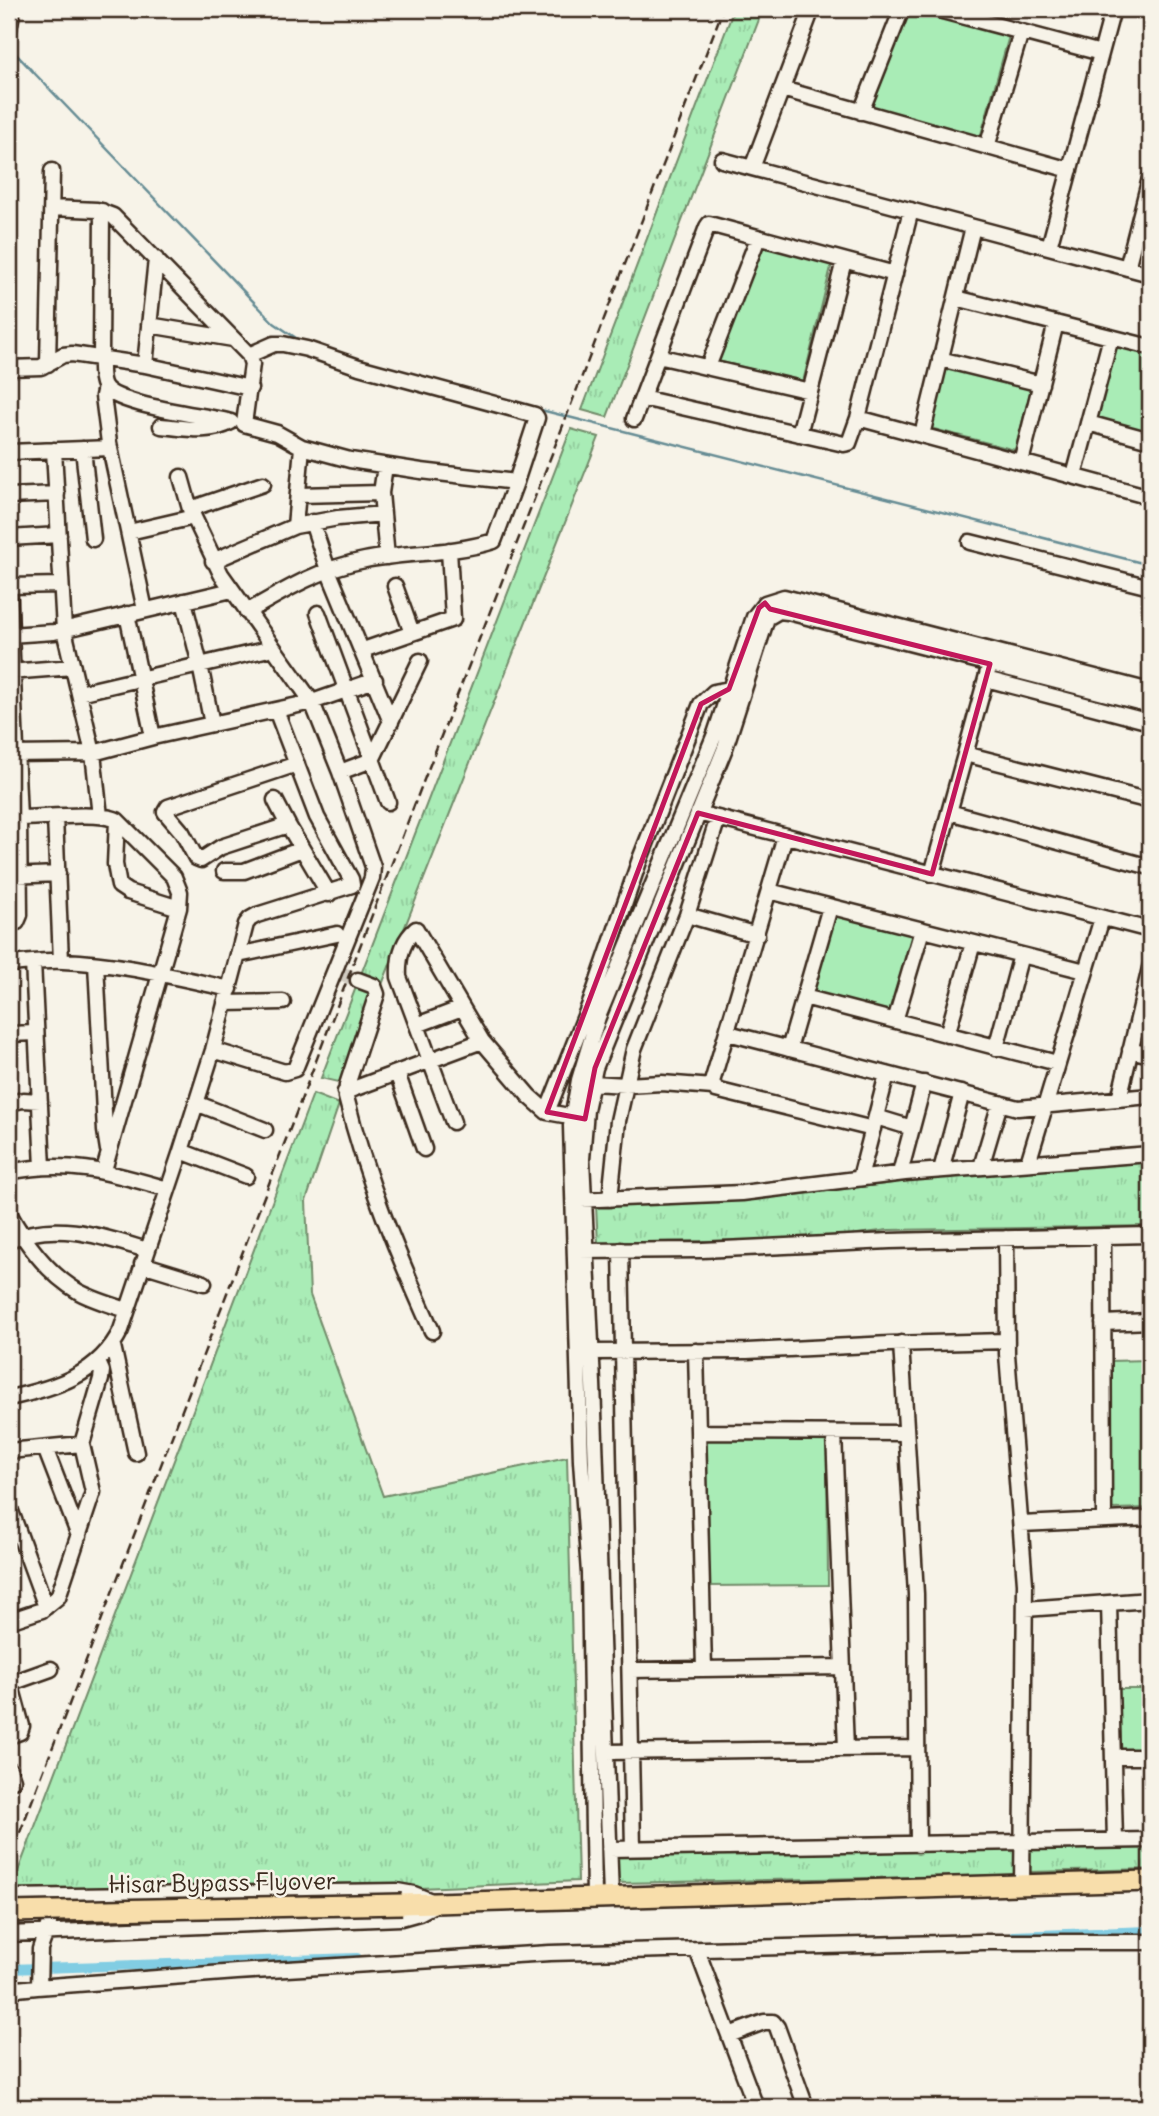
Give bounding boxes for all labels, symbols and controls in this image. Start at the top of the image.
street label: Hisar Bypass Flyover [108,1865,336,1899]

